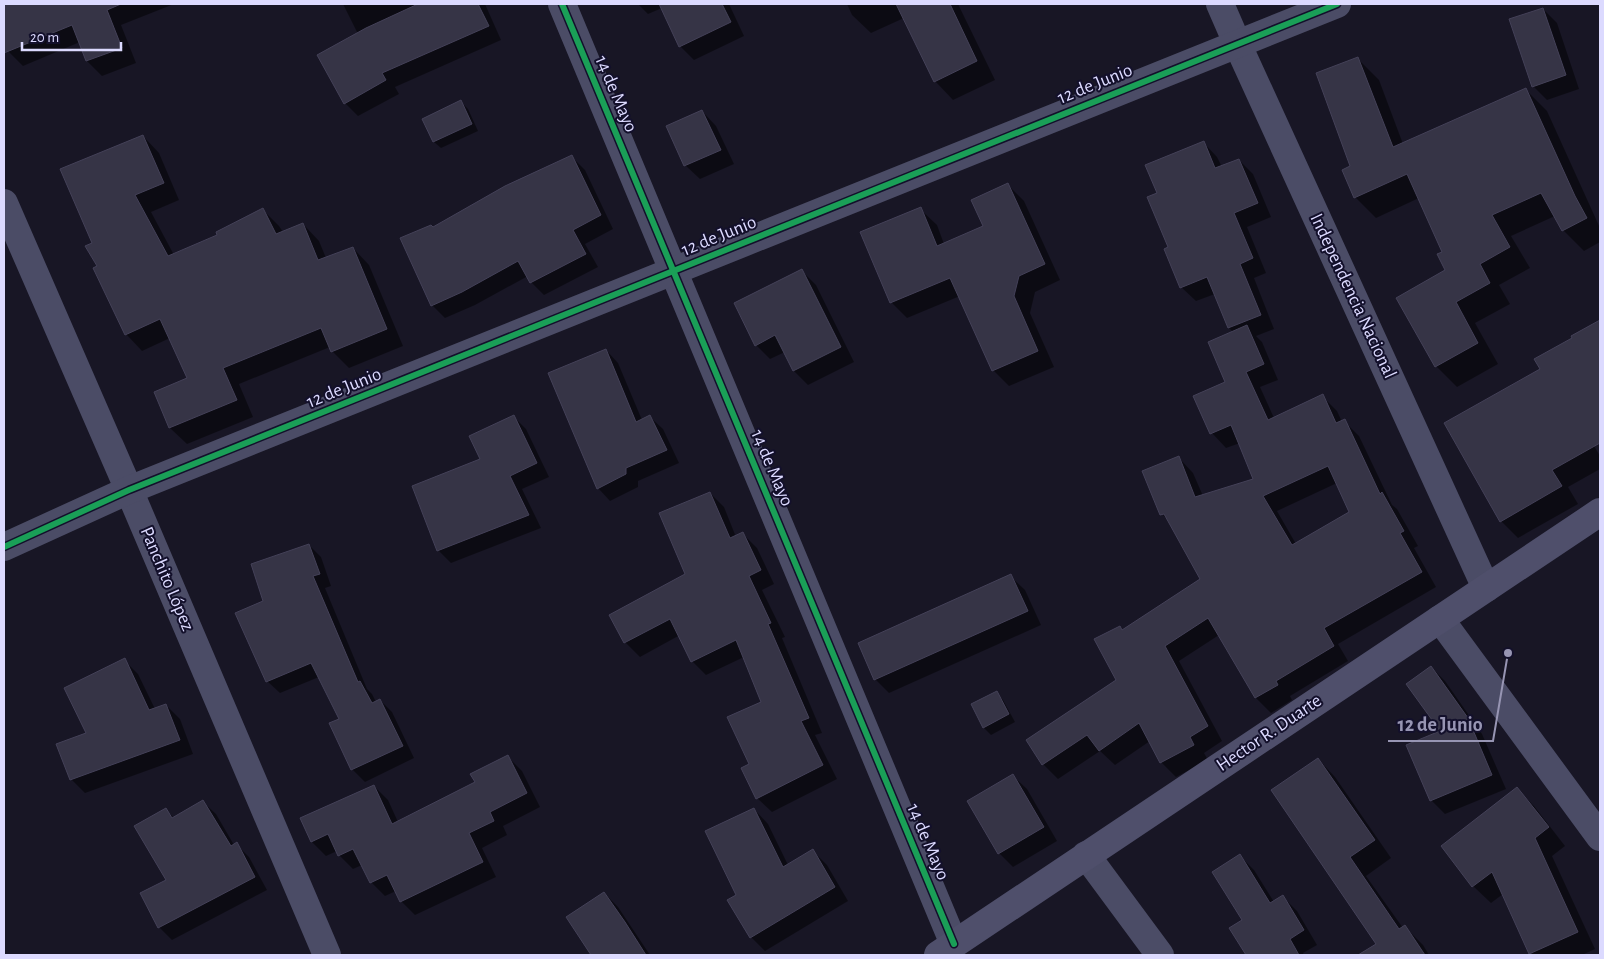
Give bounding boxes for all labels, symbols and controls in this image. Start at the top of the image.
scale bar [22,20,121,52]
text: 20 m [30,30,59,45]
street label: 14 de Mayo [591,53,641,135]
street label: 12 de Junio [1055,60,1135,108]
street label: Independencia Nacional [1306,211,1400,381]
street label: 12 de Junio [679,212,759,260]
street label: 12 de Junio [304,364,384,412]
street label: 14 de Mayo [747,427,797,509]
street label: Panchito López [137,524,198,634]
street label: Hector R. Duarte [1213,691,1325,775]
callout: 12 de Junio [1388,706,1493,741]
text: 12 de Junio [1397,715,1483,735]
street label: 14 de Mayo [903,801,953,883]

